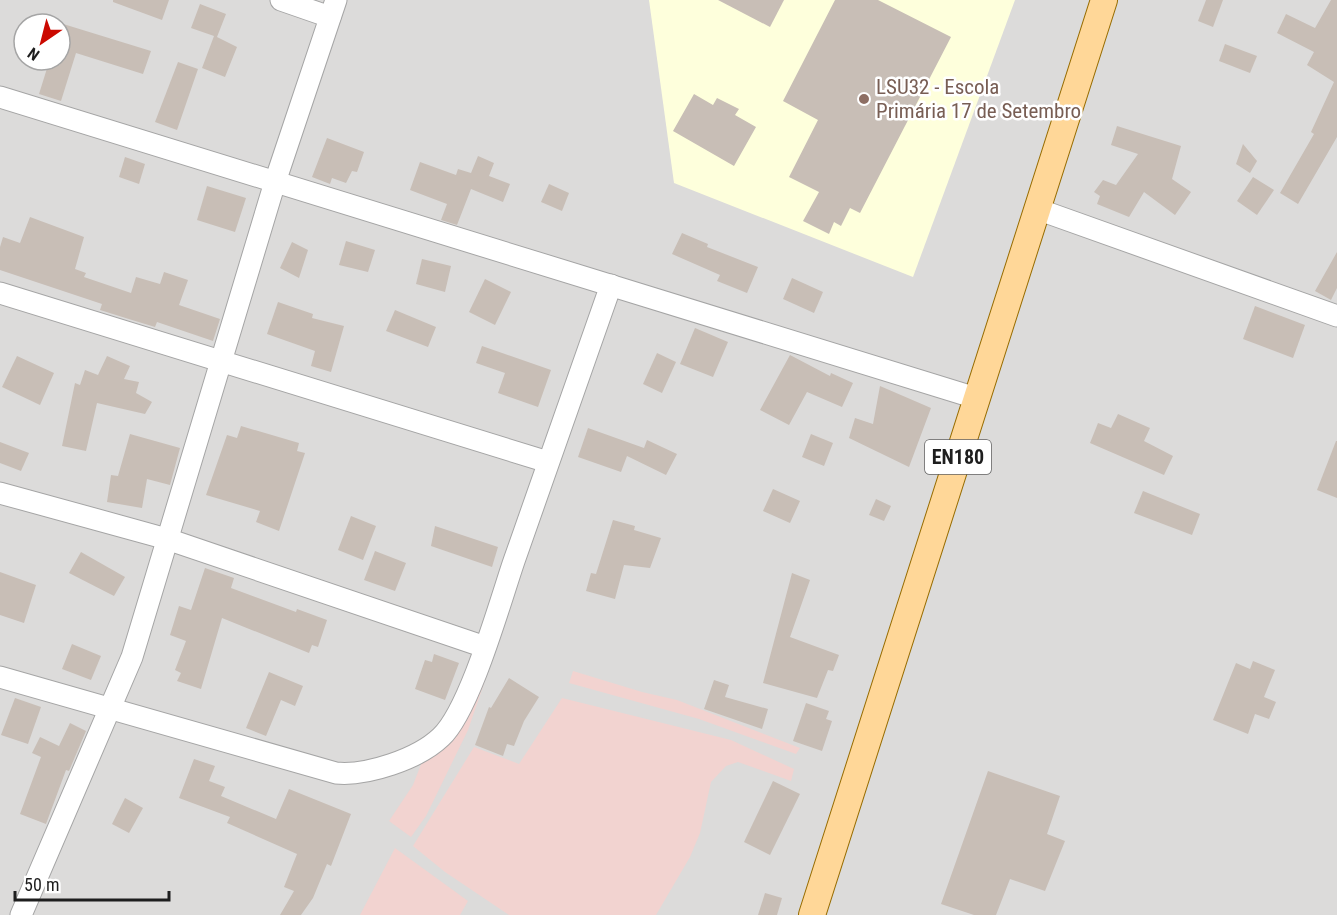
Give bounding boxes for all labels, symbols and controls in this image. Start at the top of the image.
north arrow [12,12,72,72]
text: N [24,43,43,64]
place label: LSU32 - Escola Primária 17 de Setembro [876,75,1081,123]
marker: LSU32 - Escola Primária 17 de Setembro [857,92,871,106]
road number: EN180 [925,440,991,474]
scale bar [15,864,170,902]
text: 50 m [24,874,59,895]

